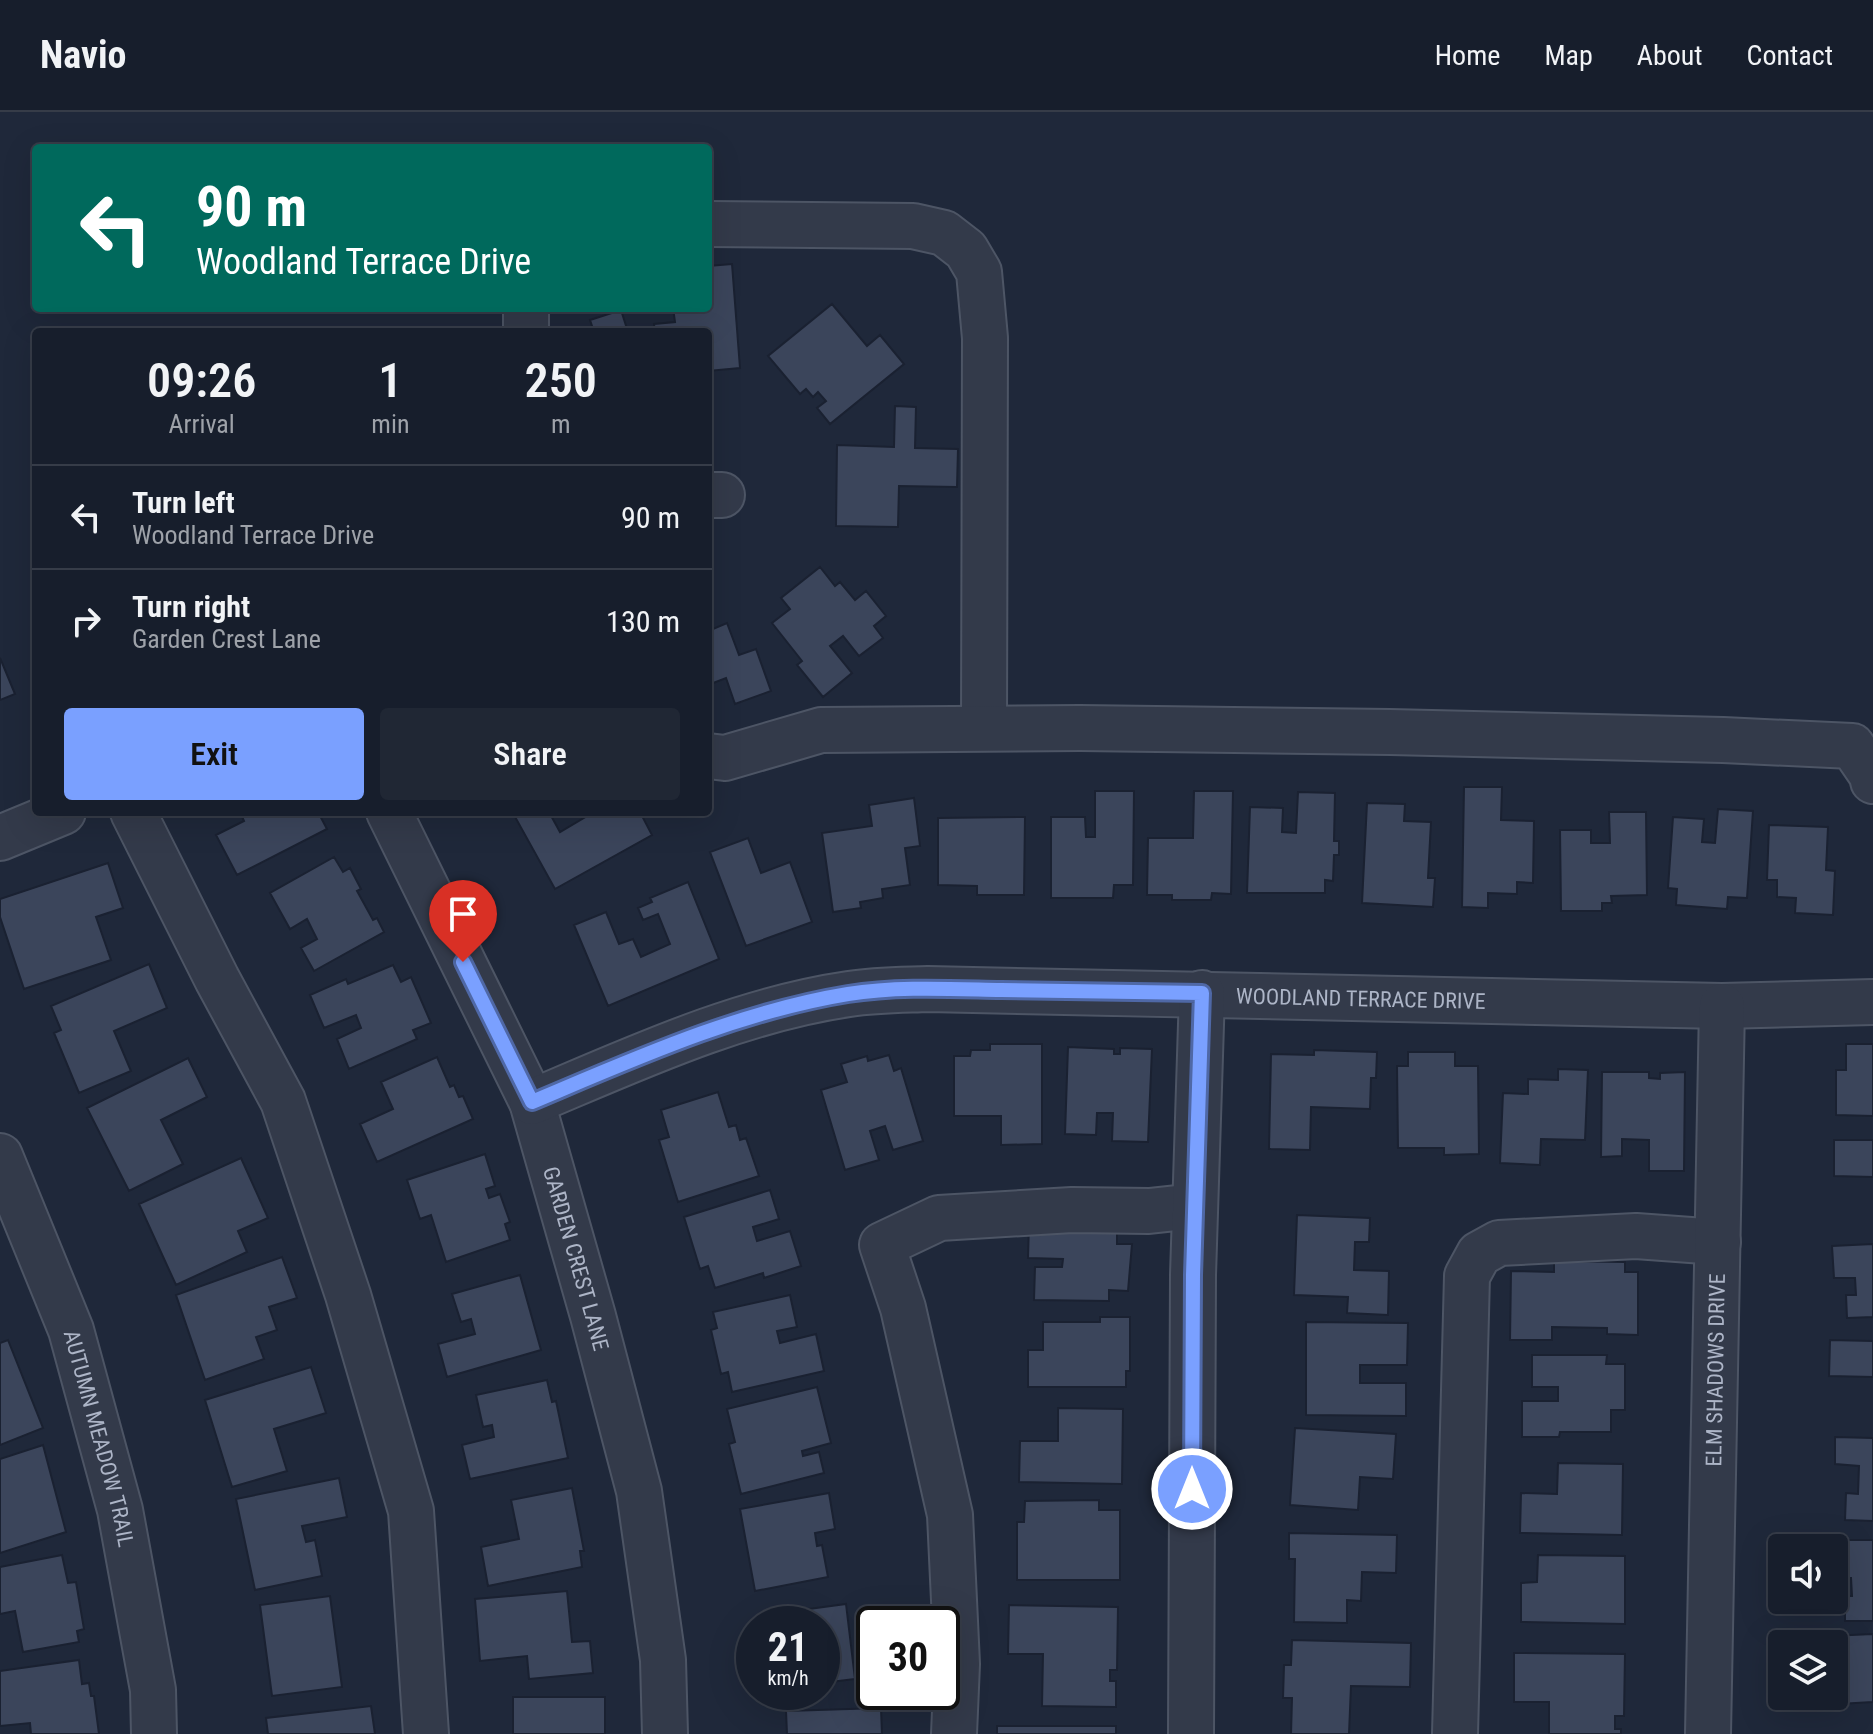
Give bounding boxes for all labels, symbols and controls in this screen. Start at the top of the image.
text: Navio [40,33,126,77]
text: Home [1435,39,1500,72]
text: Map [1544,39,1593,72]
text: About [1637,39,1703,72]
text: Contact [1747,39,1833,72]
text: 90 m [196,174,307,240]
icon: left [64,176,168,280]
text: Woodland Terrace Drive [196,241,531,283]
text: 09:26 [147,352,256,409]
text: 1 [378,352,402,409]
text: 250 [525,352,597,409]
text: Arrival [169,409,235,439]
text: min [371,409,409,439]
text: m [551,409,571,439]
text: Turn left [132,485,235,520]
icon: left [64,495,108,539]
text: 90 m [621,500,680,535]
text: Woodland Terrace Drive [132,520,374,550]
text: Turn right [132,589,250,624]
icon: right [64,599,108,643]
text: 130 m [606,604,680,639]
text: Garden Crest Lane [132,624,321,654]
button: Exit [64,708,364,800]
button: Share [380,708,680,800]
pin [429,880,497,962]
icon: arrive [441,892,485,936]
street label: WOODLAND TERRACE DRIVE [1236,983,1486,1013]
street label: GARDEN CREST LANE [539,1164,614,1353]
street label: ELM SHADOWS DRIVE [1701,1273,1729,1467]
street label: AUTUMN MEADOW TRAIL [59,1327,139,1549]
position arrow [1150,1447,1234,1531]
map controls [1768,1534,1848,1710]
button: sound [1768,1534,1848,1614]
speed limit sign: 30 [856,1606,960,1710]
text: 21 [768,1624,808,1671]
button: layers [1768,1630,1848,1710]
text: km/h [767,1666,809,1690]

